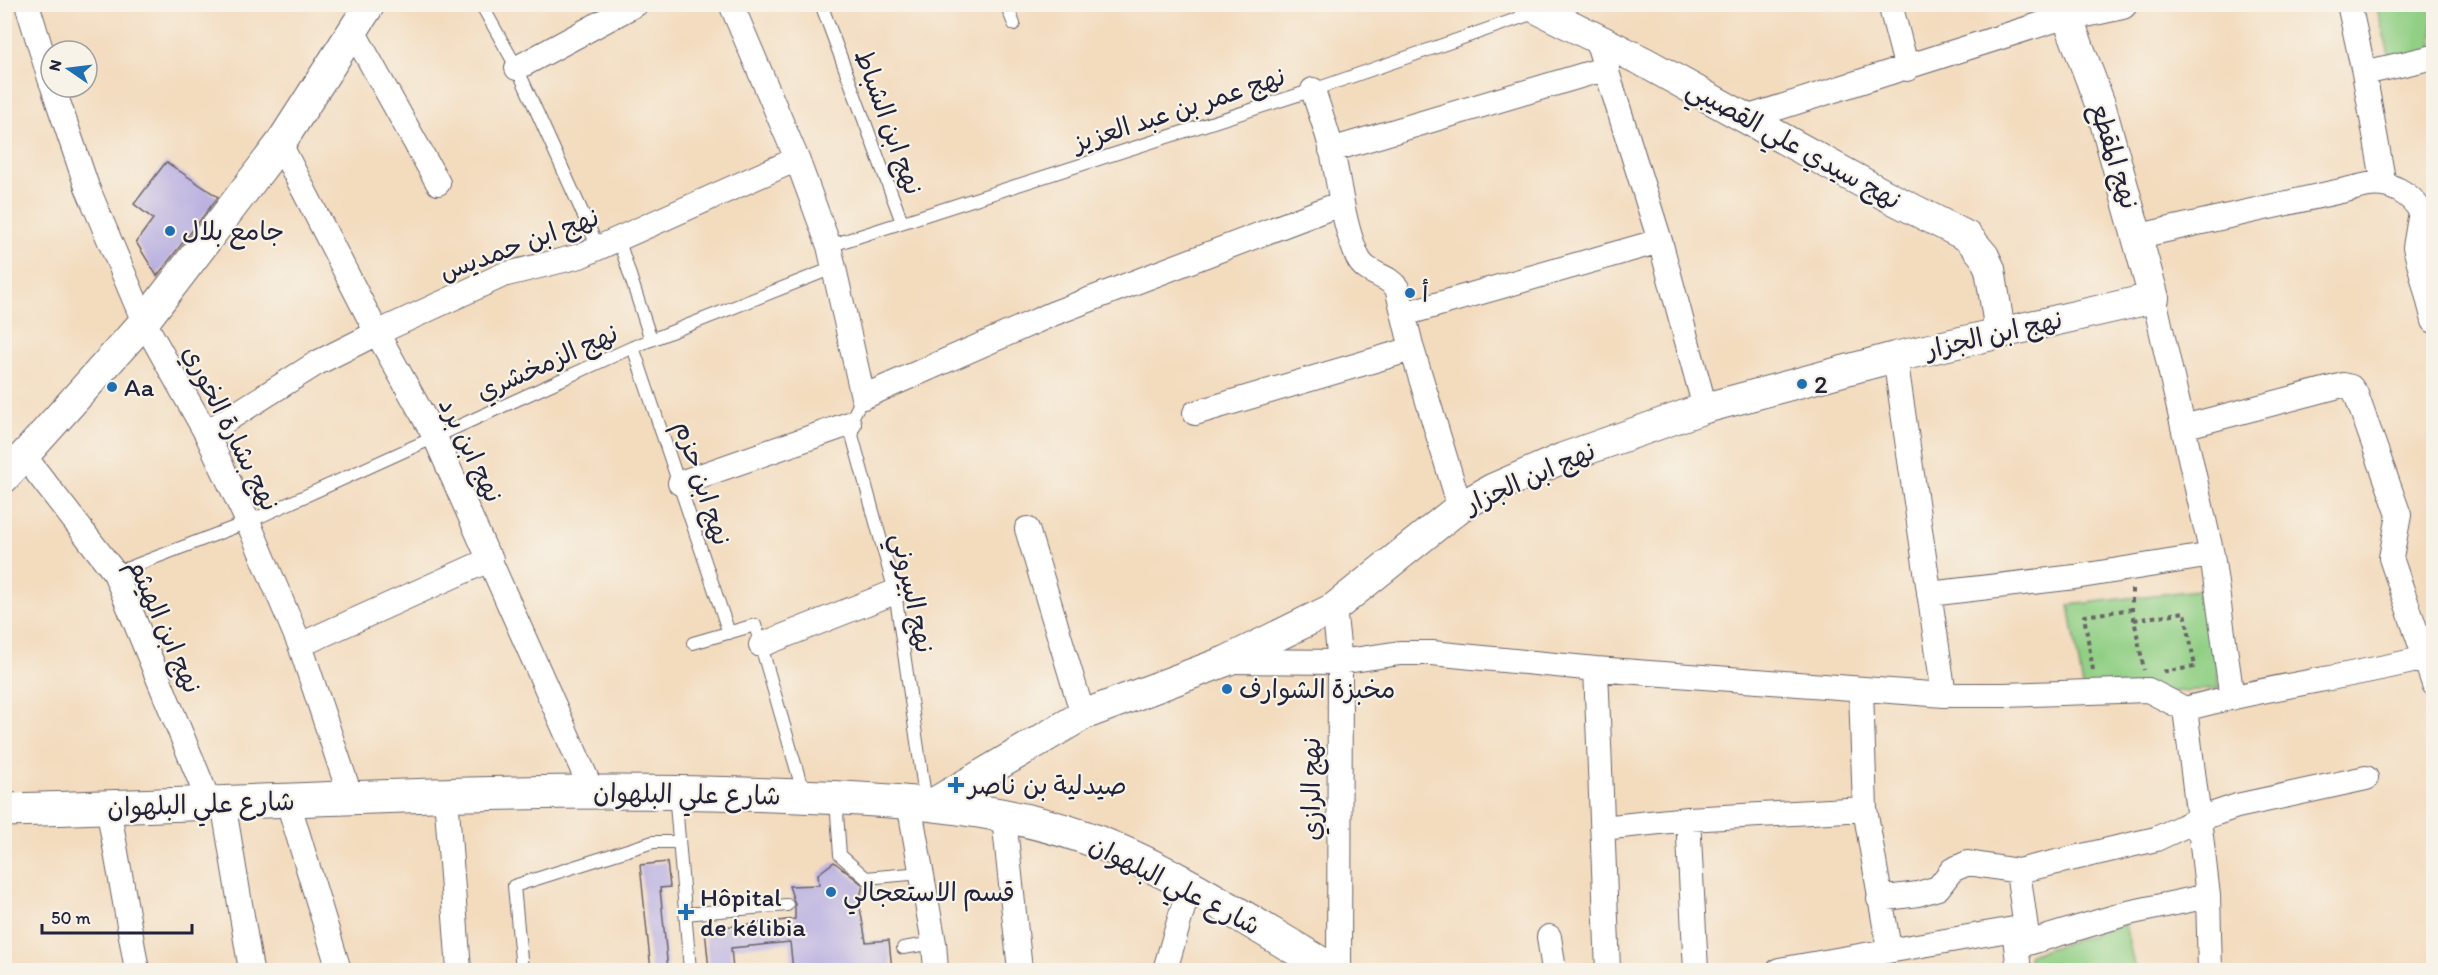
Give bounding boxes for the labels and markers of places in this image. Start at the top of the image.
place label: جامع بلال [182,215,284,250]
marker: جامع بلال [163,224,177,238]
place label: أ [1422,277,1429,309]
marker: أ [1403,286,1417,300]
place label: 2 [1814,368,1828,400]
place label: Aa [124,371,155,403]
marker: 2 [1795,377,1809,391]
marker: Aa [105,380,119,394]
place label: مخبزة الشوارف [1239,673,1395,706]
marker: مخبزة الشوارف [1220,682,1234,696]
place label: صيدلية بن ناصر [966,769,1127,801]
marker: صيدلية بن ناصر [949,778,963,792]
place label: قسم الاستعجالي [843,876,1015,915]
place label: Hôpital de kélibia [700,881,806,943]
marker: قسم الاستعجالي [824,885,838,899]
marker: Hôpital de kélibia [677,903,695,921]

